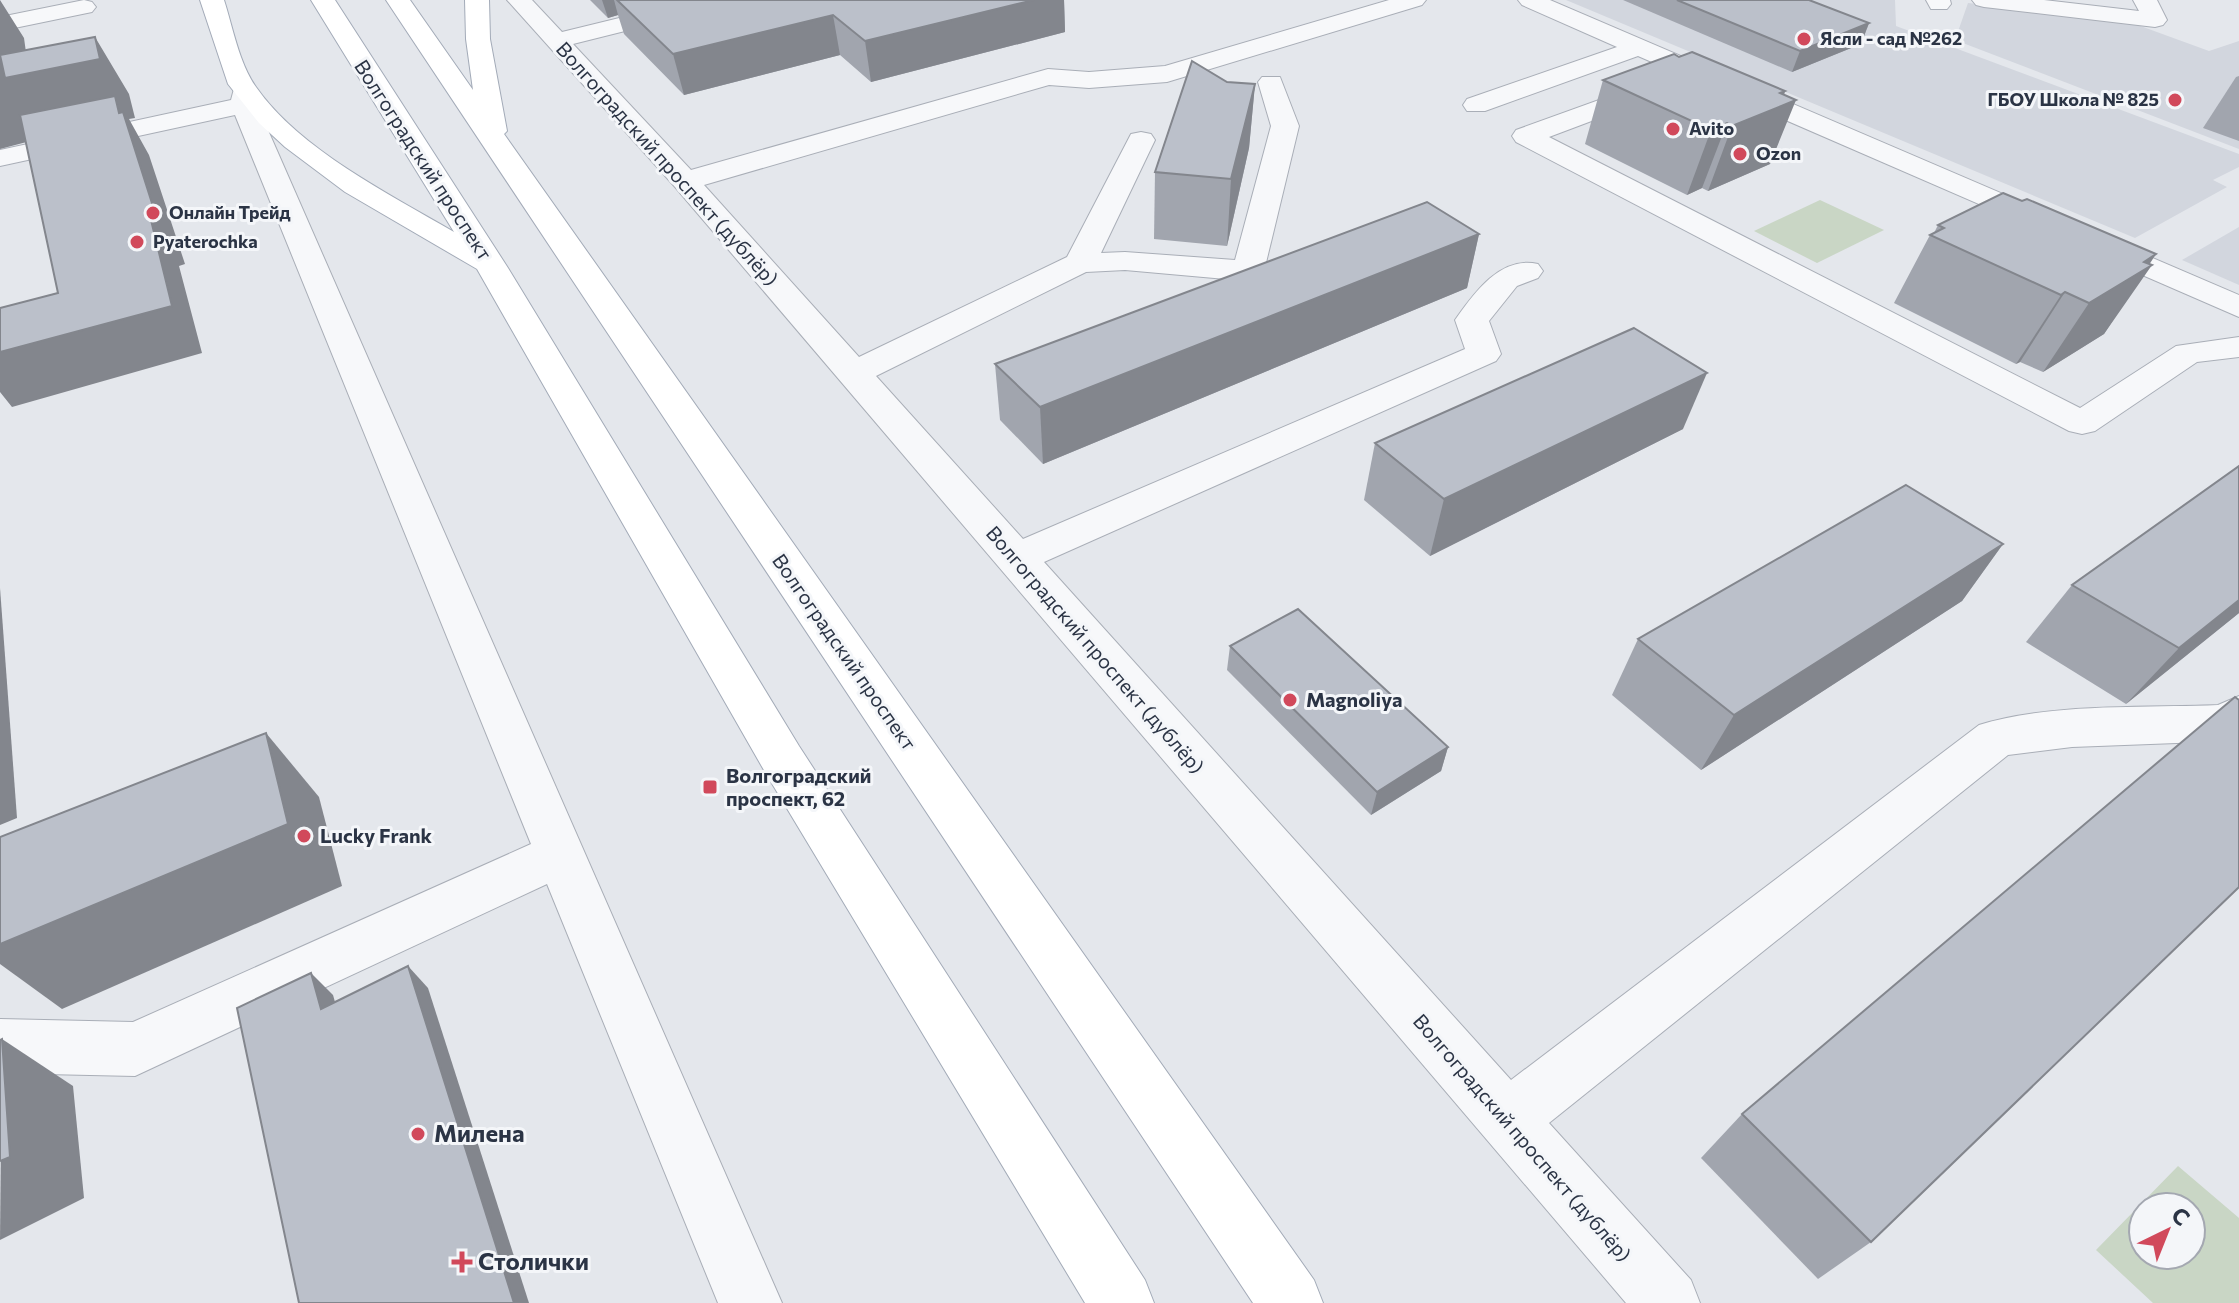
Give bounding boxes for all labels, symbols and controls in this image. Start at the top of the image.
place label: Ясли - сад №262 [1820,27,1962,49]
marker: Ясли - сад №262 [1795,30,1813,48]
street label: Волгоградский проспект (дублёр) [552,36,784,290]
street label: Волгоградский проспект [350,55,498,264]
place label: ГБОУ Школа № 825 [1987,88,2159,110]
marker: ГБОУ Школа № 825 [2166,91,2184,109]
place label: Avito [1689,117,1734,139]
marker: Avito [1664,120,1682,138]
place label: Ozon [1756,142,1801,164]
marker: Ozon [1731,145,1749,163]
place label: Онлайн Трейд [169,201,291,223]
marker: Онлайн Трейд [144,204,162,222]
place label: Pyaterochka [153,230,258,252]
marker: Pyaterochka [128,233,146,251]
street label: Волгоградский проспект (дублёр) [982,521,1210,778]
street label: Волгоградский проспект [768,549,922,754]
place label: Magnoliya [1306,687,1402,711]
marker: Magnoliya [1281,691,1299,709]
place label: Волгоградский проспект, 62 [726,763,872,810]
marker: Волгоградский проспект, 62 [701,778,719,796]
place label: Lucky Frank [320,823,433,847]
marker: Lucky Frank [295,827,313,845]
street label: Волгоградский проспект (дублёр) [1409,1009,1637,1266]
place label: Милена [434,1118,524,1147]
marker: Милена [409,1125,427,1143]
north arrow [2127,1191,2207,1271]
text: С [2166,1201,2196,1231]
place label: Столички [478,1246,589,1275]
marker: Столички [453,1253,471,1271]

